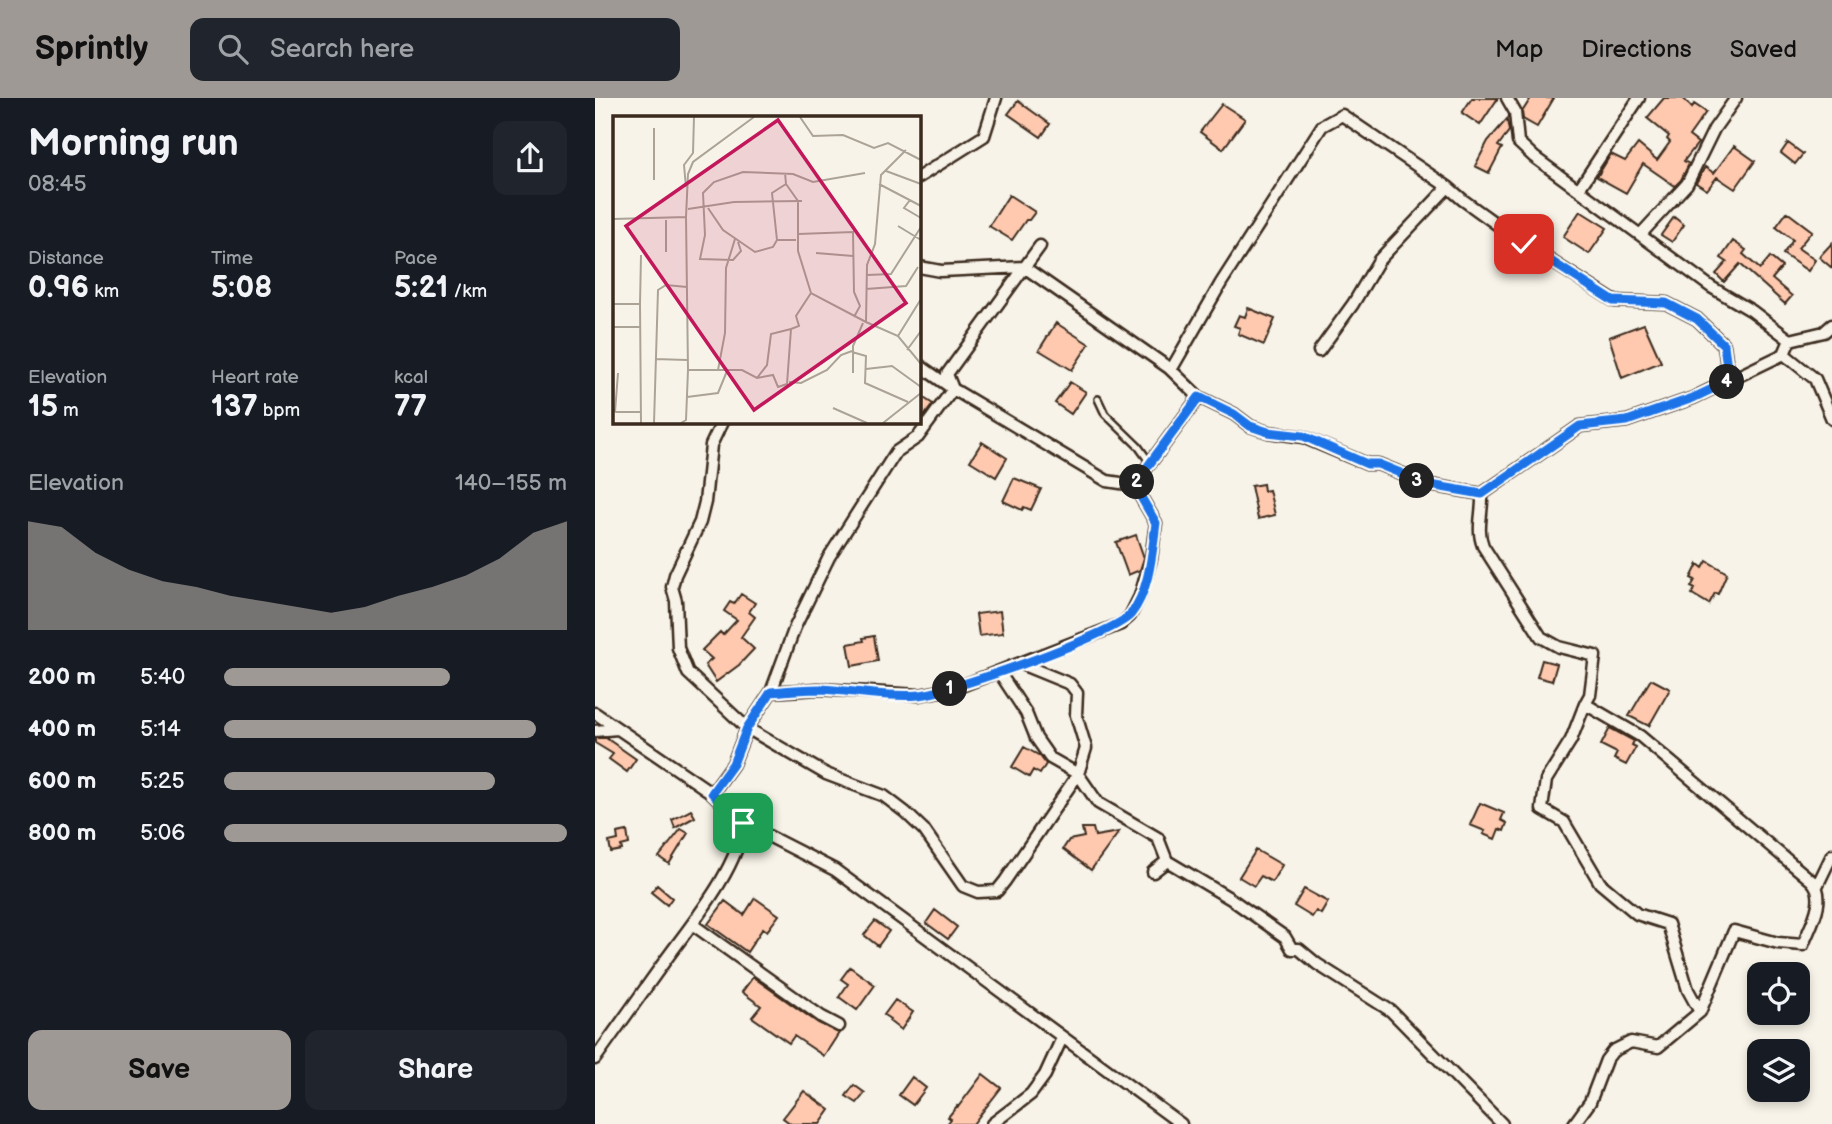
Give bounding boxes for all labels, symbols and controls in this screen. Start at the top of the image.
search box [190,18,680,81]
text: Sprintly [35,29,148,69]
icon: search [214,30,252,68]
text: Search here [270,34,414,65]
text: Map [1495,35,1543,64]
text: Directions [1581,35,1692,64]
text: Saved [1730,35,1797,64]
inset map [613,116,921,424]
text: Morning run [28,121,239,166]
button: share [493,121,567,195]
text: 08:45 [28,170,87,198]
pin [1494,214,1554,274]
icon: check [1505,225,1543,263]
text: Distance [28,247,104,270]
text: Time [211,247,253,270]
text: Pace [394,247,437,270]
text: 0.96 [28,270,89,306]
text: 5:08 [211,270,272,306]
text: 5:21 [394,270,448,306]
text: km [89,280,119,303]
text: /km [448,280,487,303]
pin: 4 [1709,364,1745,400]
text: Elevation [28,366,107,389]
text: Heart rate [211,366,299,389]
text: kcal [394,366,428,389]
text: 4 [1721,370,1732,393]
text: 15 [28,389,58,425]
text: 137 [211,389,258,425]
text: 77 [394,389,427,425]
text: m [58,399,79,422]
text: bpm [258,399,300,422]
pin: 2 [1119,464,1155,500]
pin: 3 [1399,464,1435,498]
text: Elevation [28,469,124,497]
text: 140–155 m [455,469,567,497]
text: 3 [1411,469,1422,492]
text: 2 [1131,470,1142,493]
text: 200 m [28,663,96,691]
text: 5:40 [140,663,185,691]
pin: 1 [933,672,967,706]
text: 1 [946,677,954,700]
text: 400 m [28,715,96,743]
text: 5:14 [140,715,181,743]
text: 600 m [28,767,96,795]
text: 5:25 [140,767,185,795]
pin [713,793,773,853]
icon: arrive [724,804,762,842]
text: 800 m [28,819,96,847]
text: 5:06 [140,819,185,847]
map controls [1747,962,1810,1102]
button: locate [1747,962,1810,1025]
button: Save [28,1030,291,1110]
button: Share [305,1030,567,1110]
button: layers [1747,1039,1810,1102]

